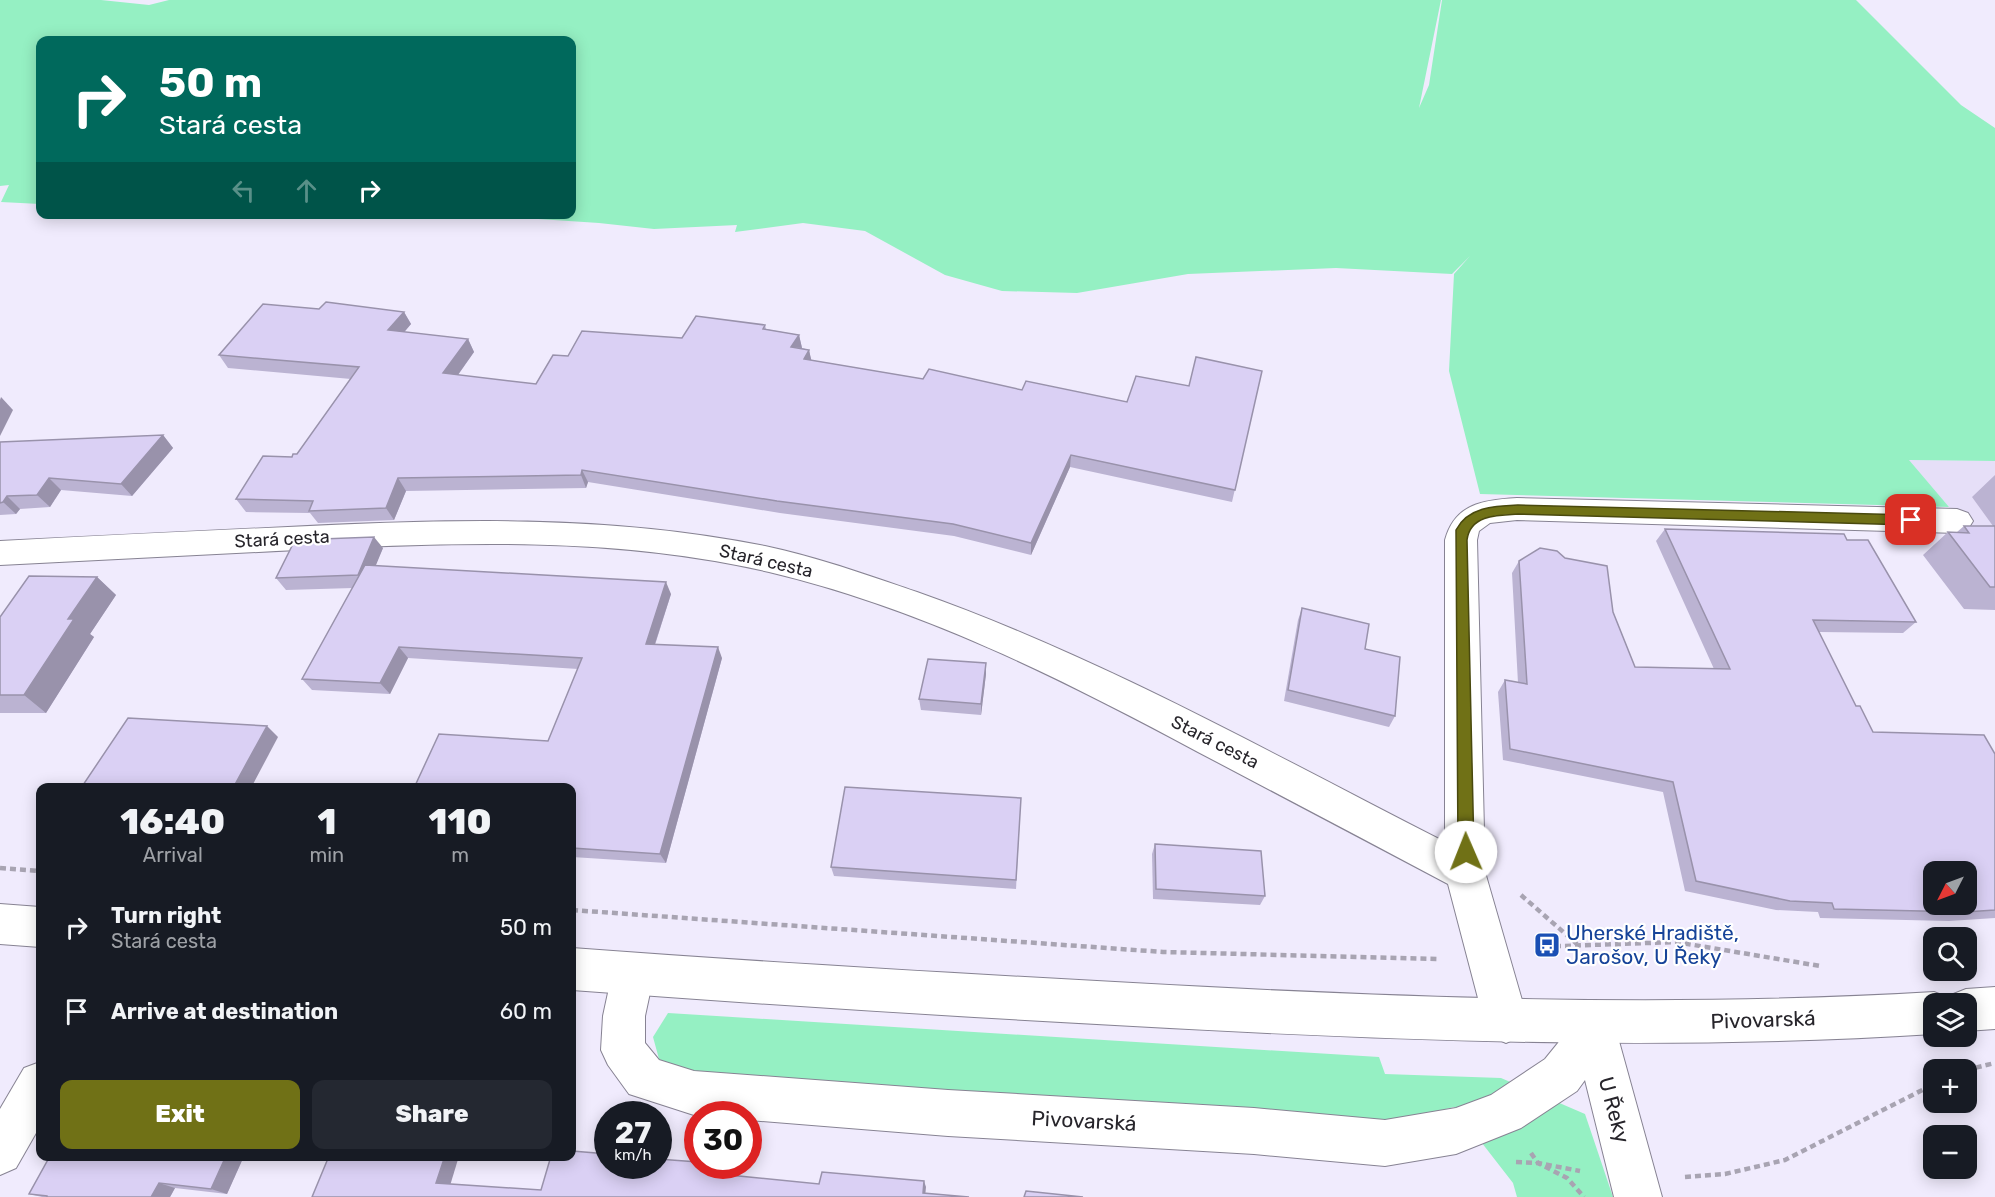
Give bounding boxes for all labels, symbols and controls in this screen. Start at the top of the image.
text: 50 m [159,58,262,108]
icon: right [60,60,138,138]
text: Stará cesta [159,109,302,141]
icon: left [227,174,260,207]
icon: ahead [290,174,323,207]
icon: right [353,174,386,207]
pin [1885,494,1936,545]
icon: arrive [1894,503,1927,536]
street label: Stará cesta [234,526,330,552]
street label: Stará cesta [717,540,815,582]
street label: Stará cesta [1168,711,1262,773]
text: 16:40 [120,800,225,843]
text: 1 [317,800,336,843]
text: 110 [429,800,492,843]
position arrow [1434,820,1498,884]
text: Arrival [143,843,203,867]
text: min [310,843,344,867]
text: m [451,843,469,867]
north arrow [1923,861,1977,915]
map controls [1923,861,1977,1179]
text: Turn right [111,902,221,929]
icon: right [60,911,93,944]
text: 50 m [500,914,552,941]
place label: Uherské Hradiště, Jarošov, U Řeky [1566,920,1739,969]
button: search [1923,927,1977,981]
text: Stará cesta [111,929,217,953]
bus stop icon: Uherské Hradiště, Jarošov, U Řeky [1532,930,1562,960]
button: layers [1923,993,1977,1047]
icon: arrive [60,995,93,1028]
text: Arrive at destination [111,998,338,1025]
text: 60 m [500,998,552,1025]
street label: Pivovarská [1710,1005,1816,1034]
button: + [1923,1059,1977,1113]
street label: U Řeky [1594,1074,1635,1146]
button: Exit [60,1080,300,1149]
button: Share [312,1080,552,1149]
speed limit sign: 30 [684,1101,762,1179]
street label: Pivovarská [1031,1105,1137,1136]
text: 27 [615,1115,651,1151]
button: − [1923,1125,1977,1179]
text: km/h [614,1146,652,1164]

